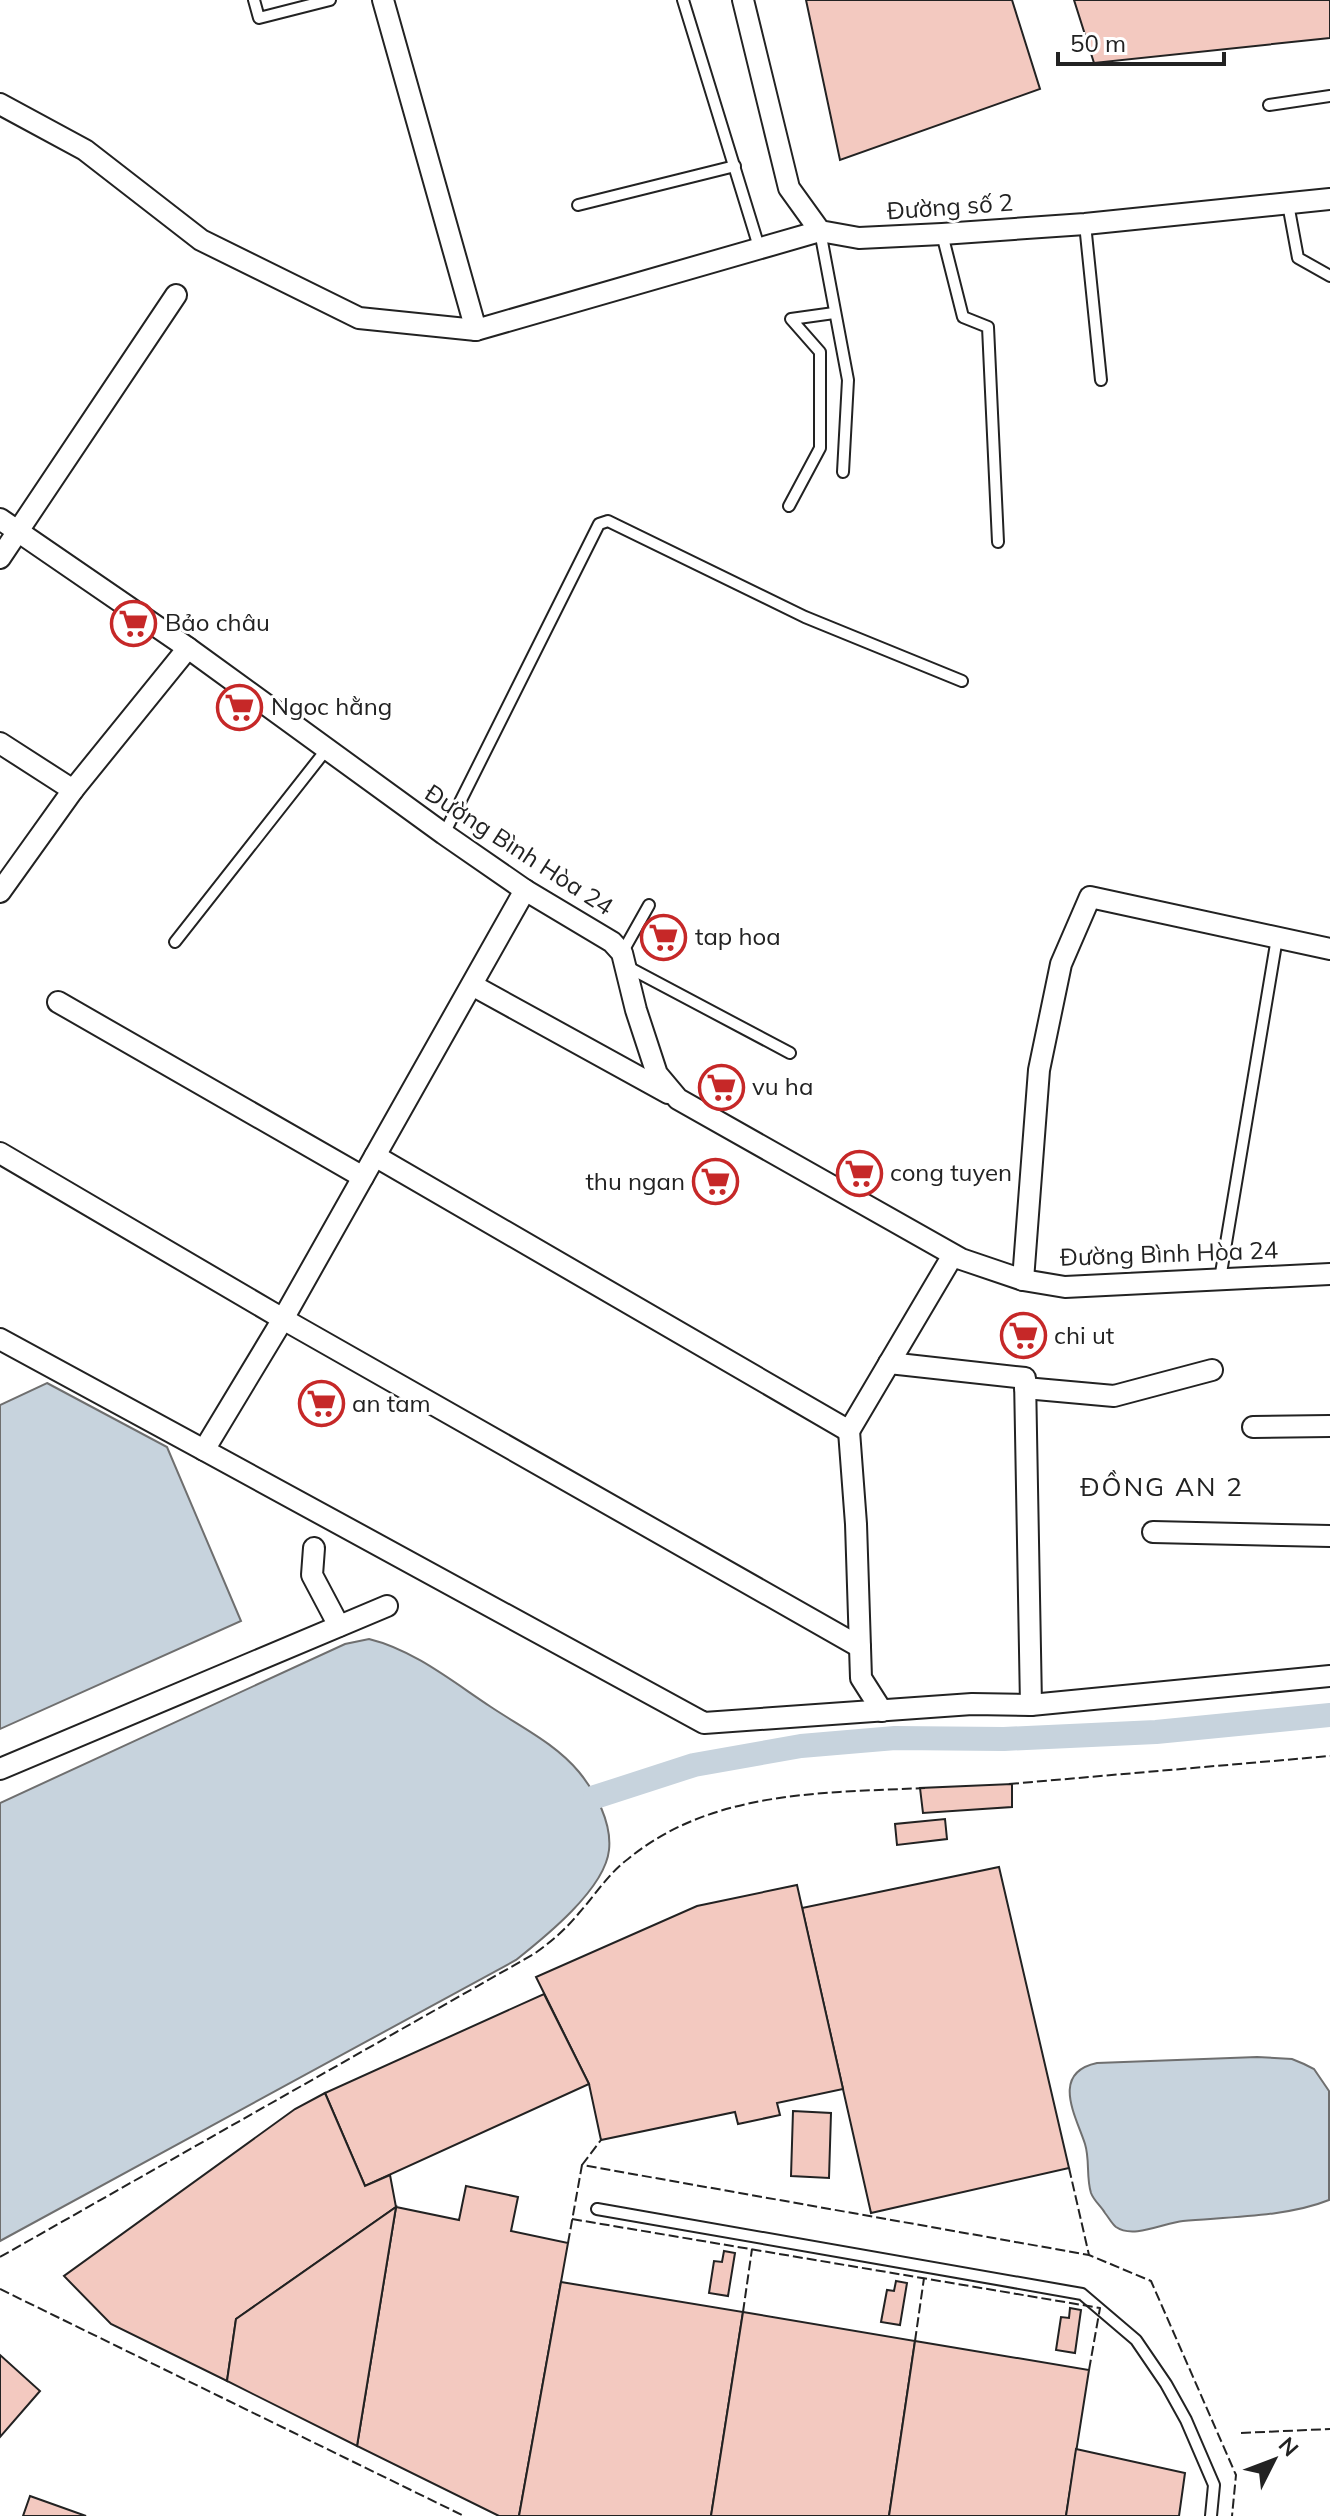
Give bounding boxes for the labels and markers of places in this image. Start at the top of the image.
supermarket icon: Bảo châu [110,599,158,647]
place label: Bảo châu [165,607,270,637]
supermarket icon: Ngoc hằng [216,683,264,731]
place label: Ngoc hằng [271,691,392,721]
supermarket icon: tap hoa [640,913,688,961]
place label: tap hoa [695,921,781,951]
supermarket icon: vu ha [697,1063,745,1111]
place label: vu ha [752,1071,813,1101]
supermarket icon: cong tuyen [835,1149,883,1197]
place label: cong tuyen [890,1157,1012,1187]
supermarket icon: thu ngan [692,1158,740,1206]
place label: thu ngan [585,1166,685,1196]
supermarket icon: chi ut [999,1312,1047,1360]
place label: chi ut [1054,1320,1114,1350]
supermarket icon: an tam [297,1380,345,1428]
place label: an tam [352,1388,431,1418]

